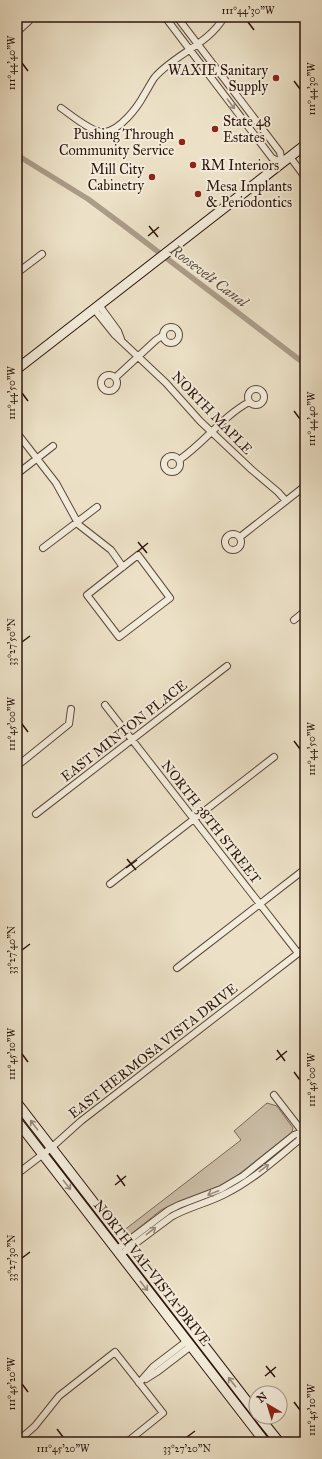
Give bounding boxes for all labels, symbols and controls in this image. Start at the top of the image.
text: 111°44'30"W [221,5,275,17]
text: 111°44'40"W [6,35,18,90]
place label: WAXIE Sanitary Supply [168,62,268,95]
text: 111°44'30"W [306,62,318,116]
marker: WAXIE Sanitary Supply [271,73,281,83]
one-way arrow [227,98,235,109]
place label: State 48 Estates [223,113,271,146]
marker: State 48 Estates [210,124,220,134]
place label: Pushing Through Community Service [59,126,174,159]
marker: Pushing Through Community Service [177,137,187,147]
place label: RM Interiors [201,157,279,174]
marker: RM Interiors [188,160,198,170]
place label: Mill City Cabinetry [88,161,144,194]
marker: Mill City Cabinetry [147,172,157,182]
place label: Mesa Implants & Periodontics [206,178,292,211]
marker: Mesa Implants & Periodontics [193,189,203,199]
water label: Roosevelt Canal [166,240,253,312]
text: 111°44'50"W [6,366,18,420]
street label: NORTH MAPLE [168,368,256,458]
text: 111°44'40"W [306,391,318,446]
text: 33°27'50"N [6,618,18,666]
street label: EAST MINTON PLACE [58,677,190,785]
text: 111°45'00"W [6,697,18,751]
text: 111°44'50"W [306,722,318,776]
street label: NORTH 38TH STREET [158,757,265,887]
text: 33°27'40"N [6,925,18,974]
street label: EAST HERMOSA VISTA DRIVE [65,980,241,1122]
text: 111°45'10"W [6,1027,18,1080]
text: 111°45'00"W [306,1053,318,1107]
one-way arrow [30,1120,38,1131]
one-way arrow [258,1164,269,1172]
one-way arrow [62,1179,71,1190]
one-way arrow [208,1189,220,1197]
street label: NORTH VAL VISTA DRIVE [90,1197,214,1349]
one-way arrow [146,1227,157,1236]
text: 33°27'30"N [6,1234,18,1282]
one-way arrow [140,1280,149,1291]
text: 111°45'20"W [6,1357,18,1411]
one-way arrow [228,1376,236,1387]
text: 111°45'10"W [306,1383,318,1436]
north arrow [248,1385,288,1425]
text: N [254,1389,270,1406]
text: 111°45'20"W [36,1443,90,1455]
text: 33°27'20"N [163,1443,212,1455]

